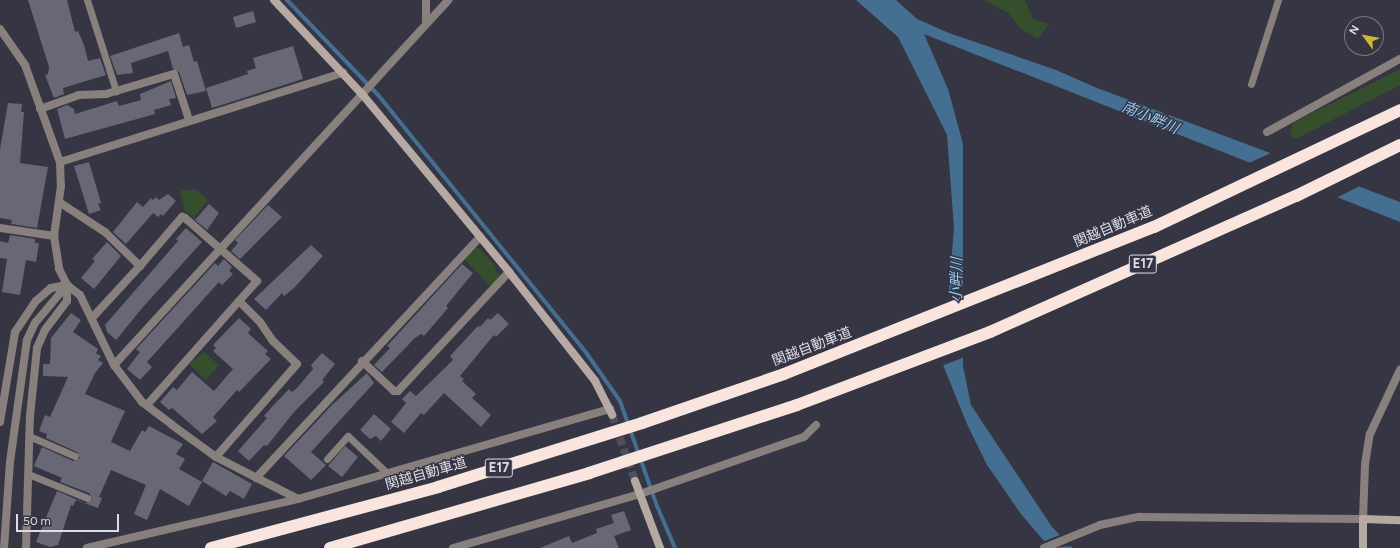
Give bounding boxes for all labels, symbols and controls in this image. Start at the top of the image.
north arrow [1344,16,1384,56]
text: N [1346,23,1362,37]
water label: 南小畔川 [1119,98,1181,138]
street label: 関越自動車道 [1071,203,1155,251]
road number: E17 [1128,253,1158,275]
water label: 小畔川 [948,257,966,303]
street label: 関越自動車道 [770,324,854,370]
street label: 関越自動車道 [383,454,469,494]
road number: E17 [484,457,514,479]
scale bar [18,506,121,532]
text: 50 m [23,514,51,528]

